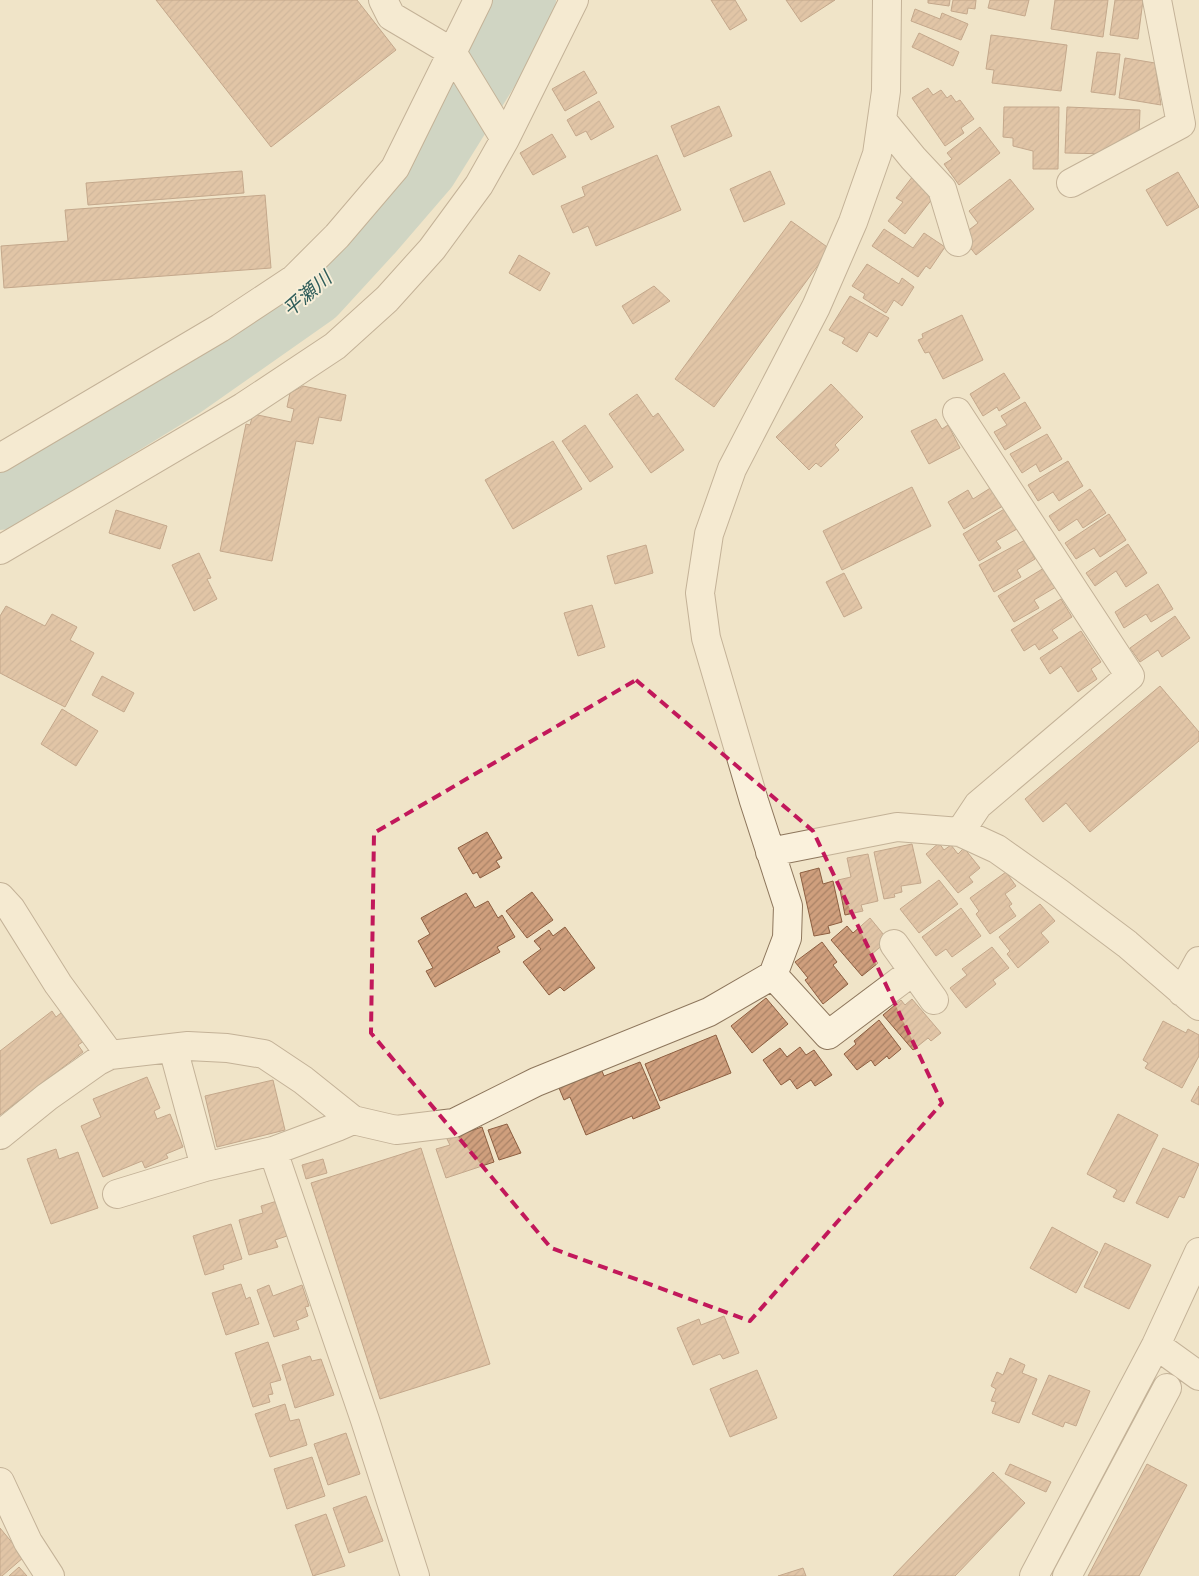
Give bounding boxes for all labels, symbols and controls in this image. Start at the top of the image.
water label: 平瀬川 [278,265,338,321]

